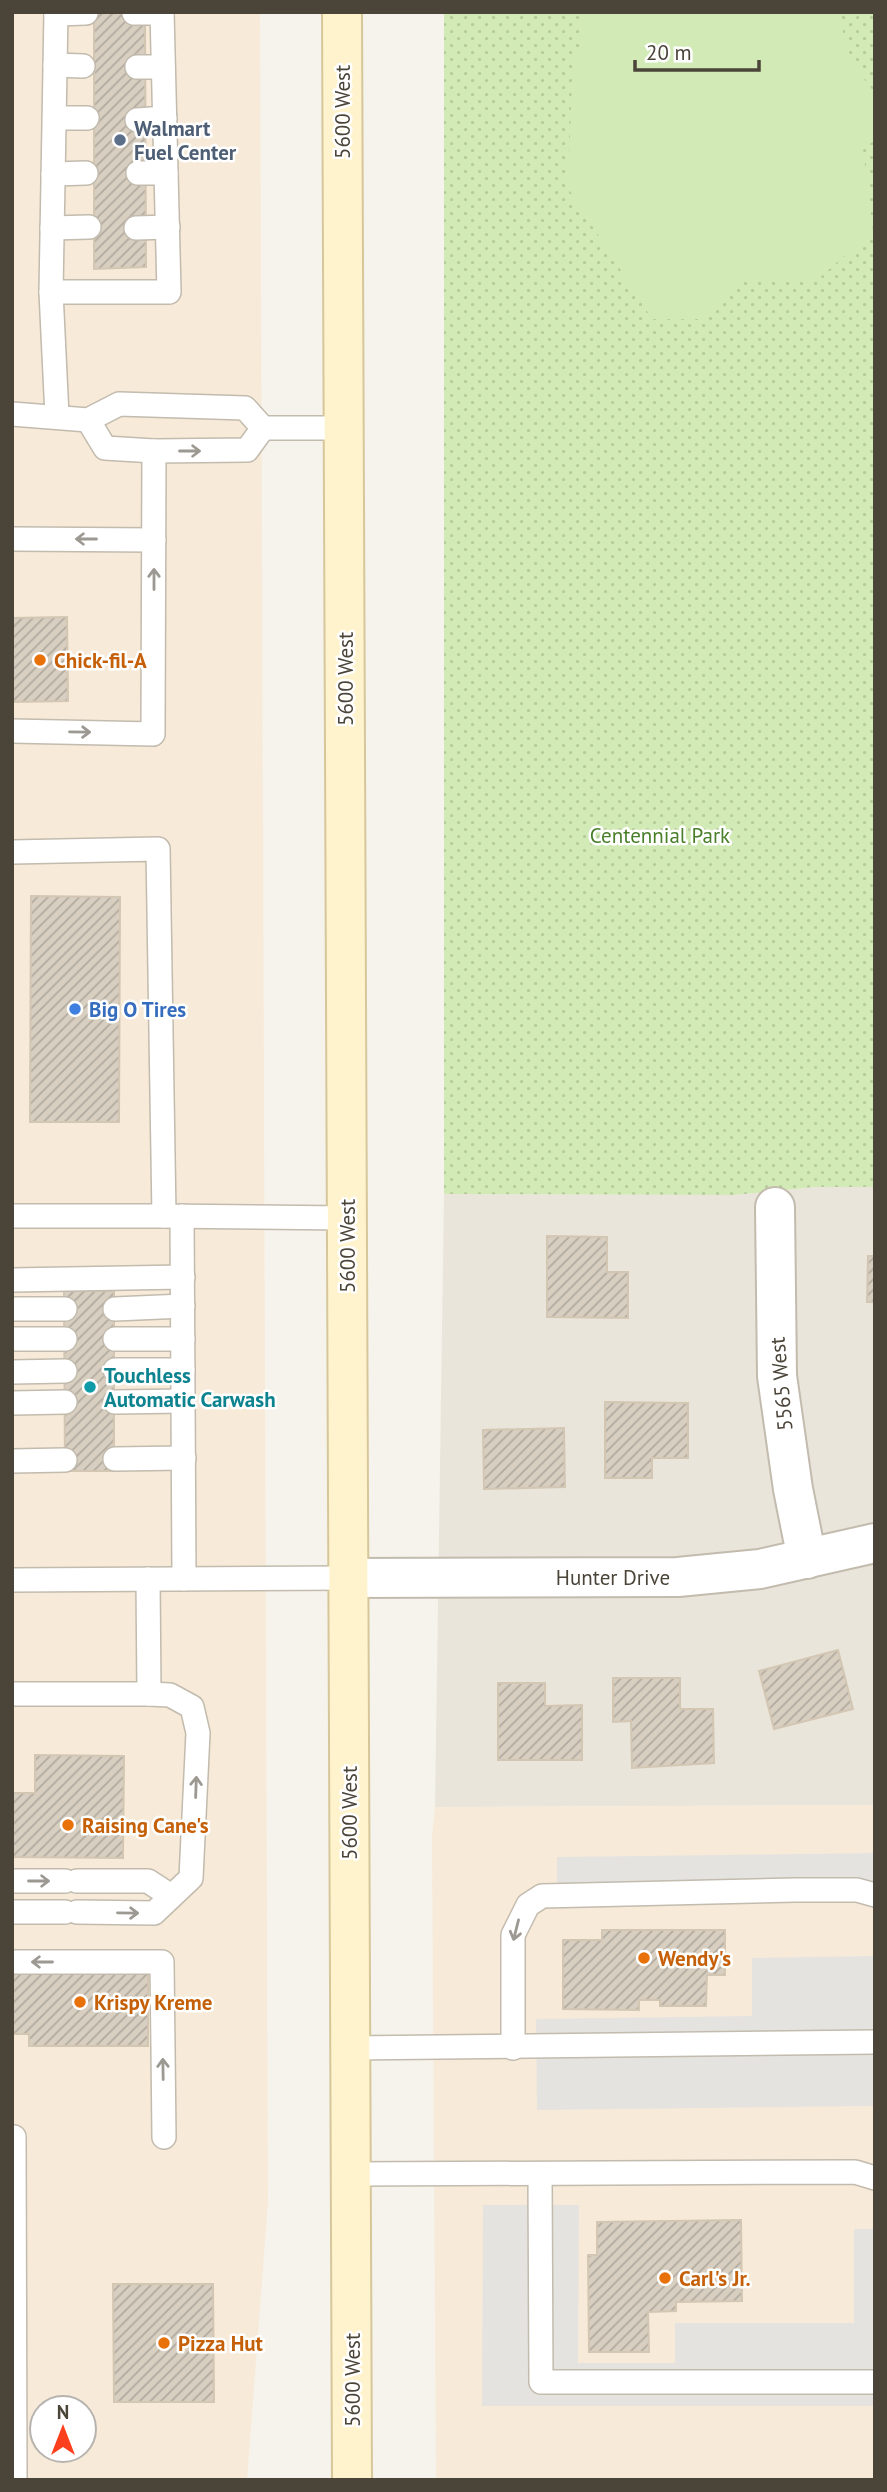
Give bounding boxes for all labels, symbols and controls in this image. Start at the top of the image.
scale bar [635,28,759,72]
text: 20 m [646,39,692,66]
street label: 5600 West [329,65,356,159]
place label: Walmart Fuel Center [134,115,237,166]
marker: Walmart Fuel Center [112,132,128,148]
one-way arrow [178,444,201,458]
one-way arrow [75,532,98,546]
one-way arrow [147,568,161,591]
street label: 5600 West [332,632,359,726]
place label: Chick-fil-A [54,647,147,674]
marker: Chick-fil-A [32,652,48,668]
one-way arrow [69,726,92,739]
park label: Centennial Park [590,822,730,849]
place label: Big O Tires [89,996,186,1023]
marker: Big O Tires [67,1001,83,1017]
street label: 5600 West [334,1199,361,1293]
street label: 5565 West [763,1336,799,1432]
place label: Touchless Automatic Carwash [104,1362,276,1413]
marker: Touchless Automatic Carwash [82,1379,98,1395]
street label: Hunter Drive [556,1564,670,1591]
street label: 5600 West [336,1766,363,1860]
one-way arrow [190,1776,203,1799]
place label: Raising Cane's [82,1812,209,1839]
marker: Raising Cane's [60,1817,76,1833]
one-way arrow [27,1874,50,1888]
one-way arrow [116,1906,139,1920]
one-way arrow [509,1919,522,1941]
place label: Wendy's [658,1945,731,1972]
marker: Wendy's [636,1950,652,1966]
one-way arrow [30,1955,53,1969]
place label: Krispy Kreme [94,1989,212,2016]
marker: Krispy Kreme [72,1994,88,2010]
one-way arrow [156,2058,170,2081]
place label: Carl's Jr. [679,2265,751,2292]
marker: Carl's Jr. [657,2270,673,2286]
place label: Pizza Hut [178,2330,264,2357]
street label: 5600 West [339,2333,366,2427]
marker: Pizza Hut [156,2335,172,2351]
north arrow [28,2394,98,2464]
text: N [57,2400,69,2424]

